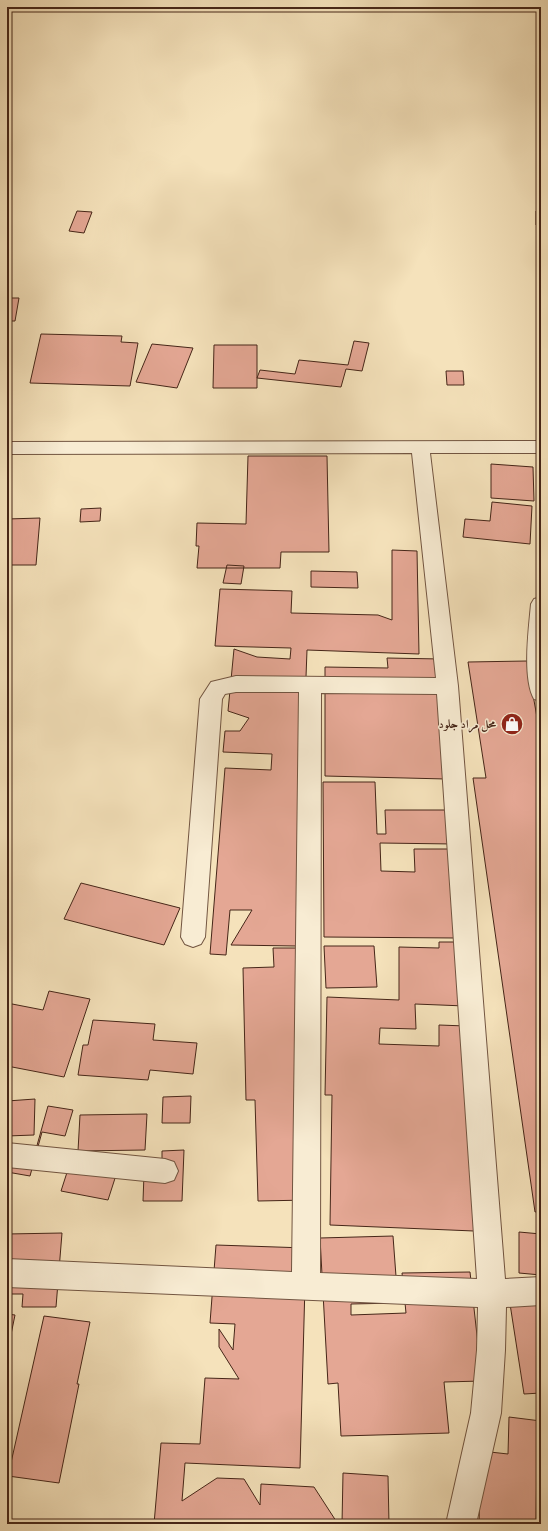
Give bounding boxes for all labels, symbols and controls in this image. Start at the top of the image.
shop icon: محل مراد جلود [499,711,525,737]
place label: محل مراد جلود [438,717,497,733]

